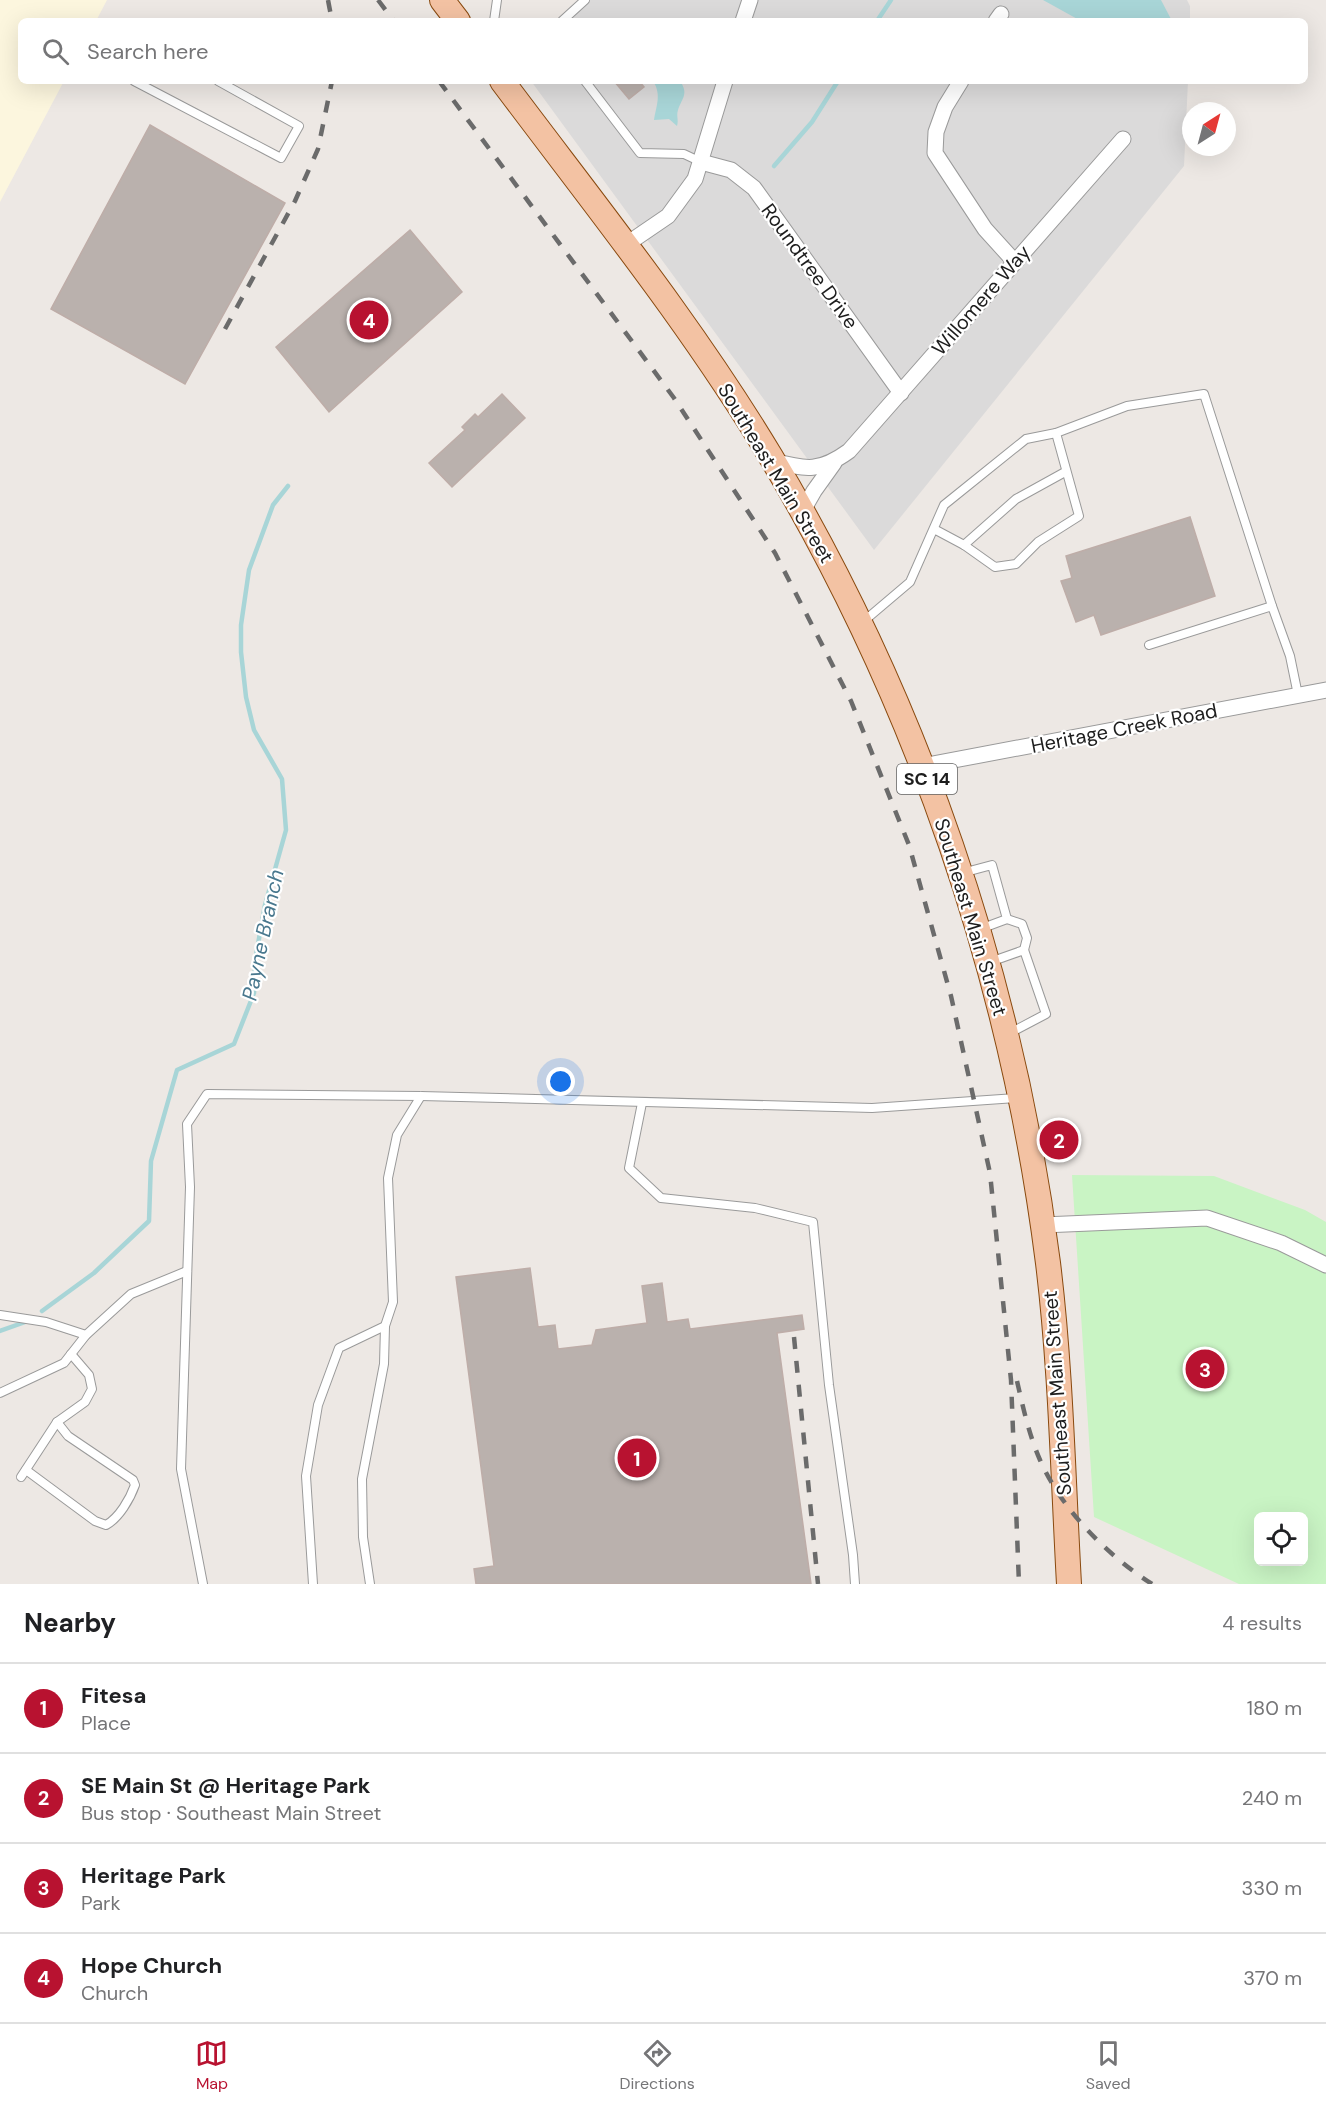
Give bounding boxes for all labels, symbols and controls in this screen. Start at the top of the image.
search box [18,18,1308,84]
icon: search [39,35,72,68]
text: Search here [87,37,208,66]
north arrow [1182,102,1236,156]
street label: Roundtree Drive [756,198,864,334]
street label: Willomere Way [926,239,1036,361]
pin: 4 [350,298,388,342]
street label: Southeast Main Street [712,378,840,568]
street label: Heritage Creek Road [1029,697,1219,759]
road number: SC 14 [897,764,957,794]
street label: Southeast Main Street [929,815,1013,1019]
water label: Payne Branch [235,867,291,1003]
your location [546,1067,575,1096]
pin: 2 [1040,1118,1078,1162]
street label: Southeast Main Street [1037,1290,1077,1496]
pin: 3 [1186,1346,1224,1392]
pin: 1 [618,1436,656,1480]
map controls [1254,1512,1308,1566]
button: locate [1254,1512,1308,1566]
text: Nearby [24,1606,116,1640]
text: 4 results [1222,1610,1302,1636]
text: Fitesa [81,1681,146,1710]
text: 1 [40,1695,47,1721]
text: 180 m [1247,1695,1302,1721]
text: Place [81,1710,131,1736]
text: SE Main St @ Heritage Park [81,1771,370,1800]
text: 2 [38,1785,49,1811]
text: 240 m [1242,1785,1302,1811]
text: Bus stop · Southeast Main Street [81,1800,381,1826]
text: Heritage Park [81,1861,226,1890]
text: 3 [37,1875,50,1901]
text: 330 m [1242,1875,1302,1901]
text: Park [81,1890,121,1916]
text: Hope Church [81,1951,222,1980]
text: 4 [37,1965,50,1991]
text: 370 m [1243,1965,1302,1991]
text: Church [81,1980,148,2006]
tab: Map [195,2037,228,2094]
tab: Directions [619,2037,695,2094]
tab: Saved [1086,2037,1131,2094]

